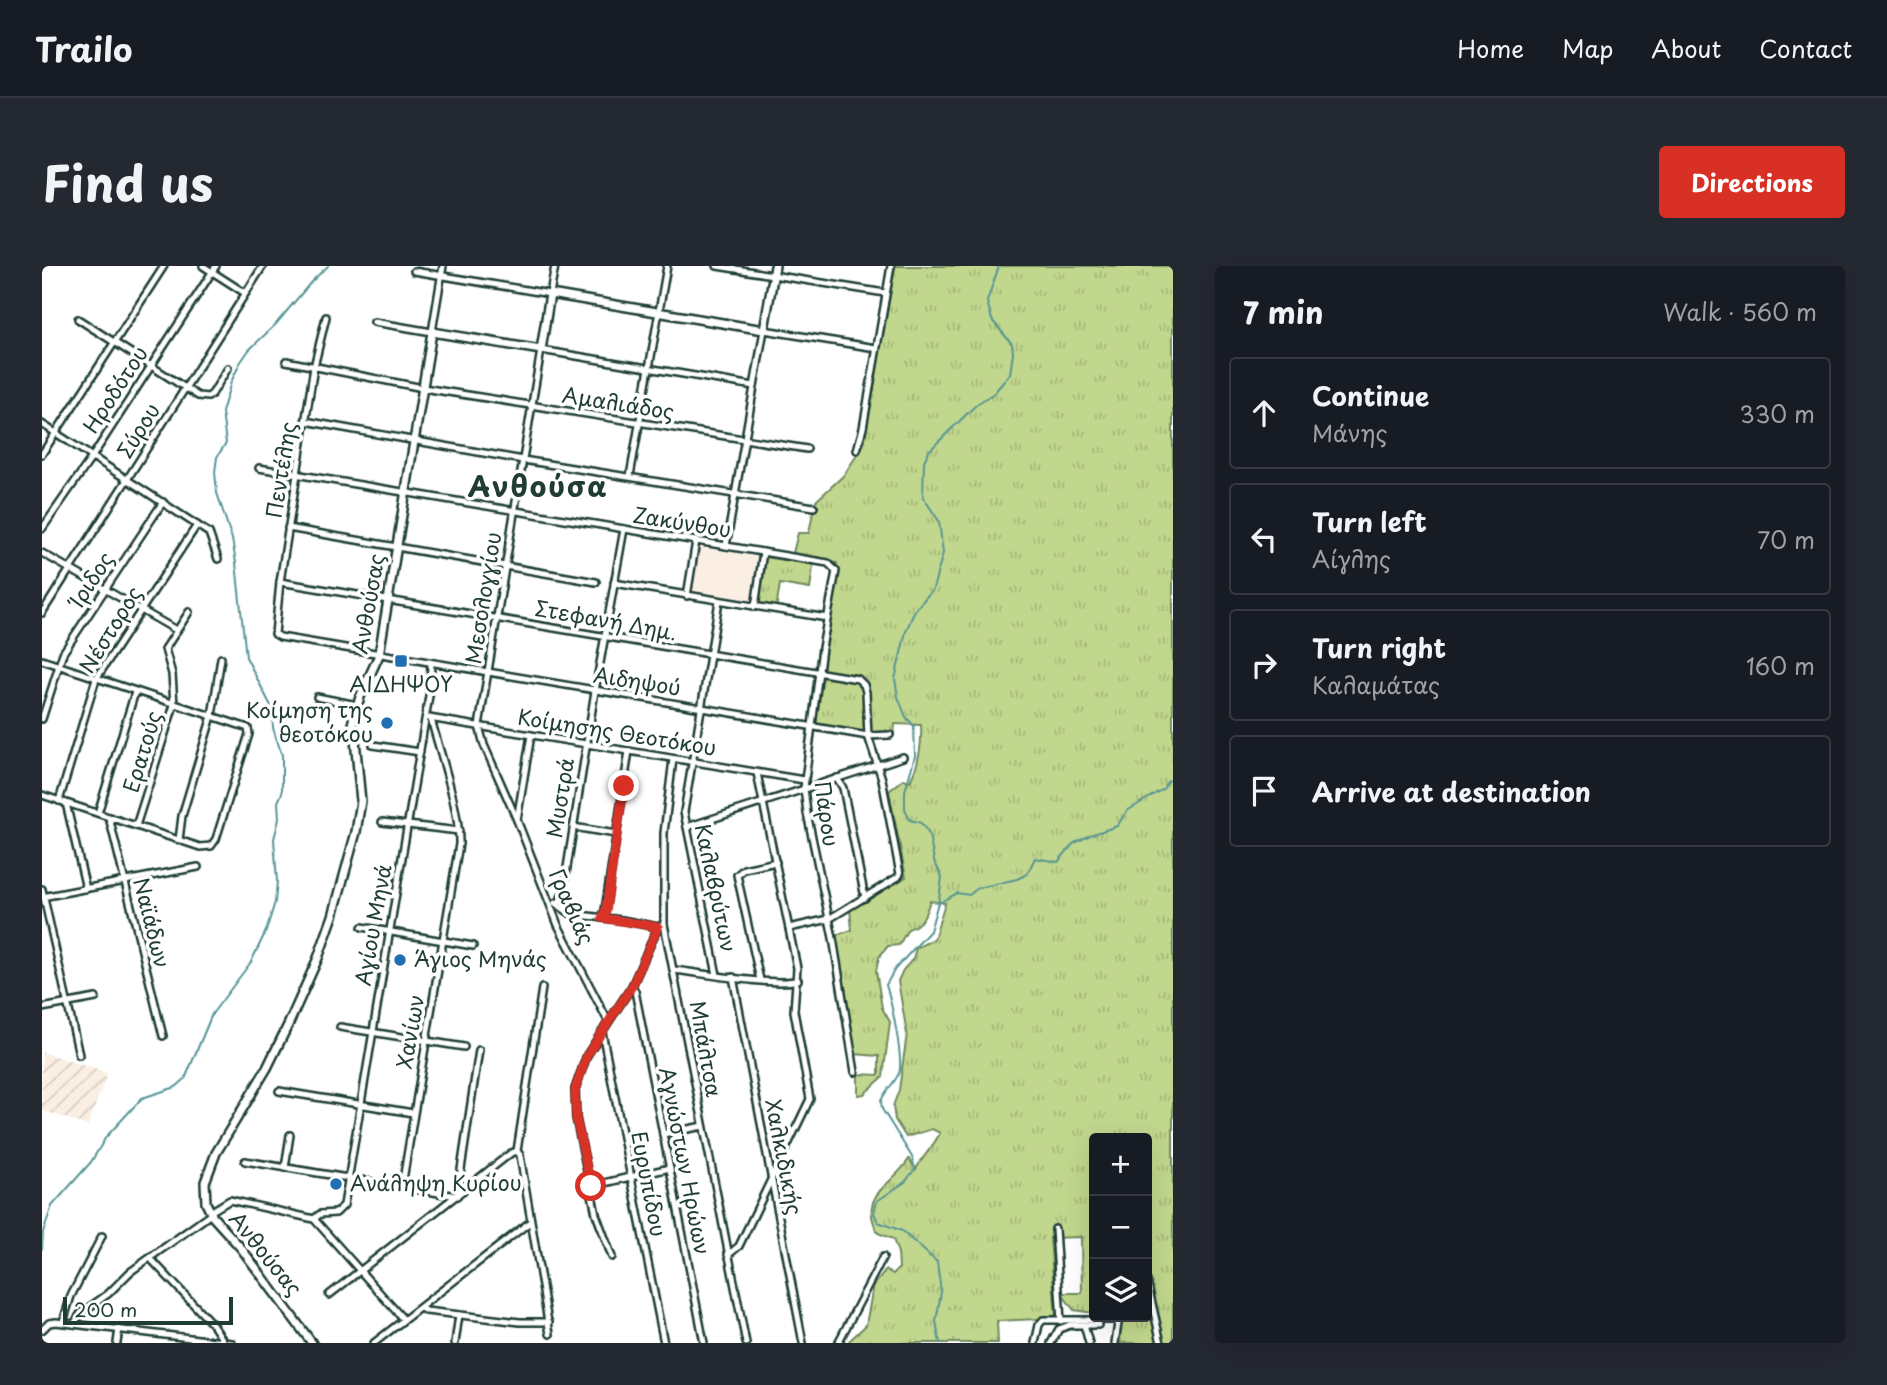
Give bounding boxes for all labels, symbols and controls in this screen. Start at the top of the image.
text: Trailo [35,23,132,73]
text: Home [1457,30,1524,66]
text: Map [1562,30,1613,66]
text: About [1651,30,1721,66]
text: Contact [1759,30,1852,66]
text: Find us [42,145,213,219]
button: Directions [1659,146,1845,218]
text: 7 min [1243,289,1324,334]
text: Walk · 560 m [1663,294,1817,329]
street label: Ηροδότου [74,339,155,439]
text: Continue [1312,376,1429,415]
street label: Αμαλιάδος [560,377,677,427]
icon: ahead [1245,394,1283,432]
street label: Σύρου [108,396,167,464]
text: 330 m [1739,396,1815,431]
text: Μάνης [1312,415,1387,450]
street label: Πεντέλης [257,419,303,520]
district label: Ανθούσα [468,464,608,507]
street label: Ζακύνθου [631,497,734,545]
text: Turn left [1312,502,1427,541]
icon: left [1245,520,1283,558]
text: 70 m [1757,522,1815,557]
street label: Μεσολογγίου [456,529,508,666]
text: Αίγλης [1312,541,1391,576]
street label: Ίριδος [59,545,120,616]
street label: Ανθούσας [342,551,392,656]
street label: Νέστορος [70,579,149,679]
street label: Στεφανή Δημ. [533,591,680,647]
text: Turn right [1312,628,1446,667]
icon: right [1245,646,1283,684]
text: 160 m [1746,648,1815,683]
marker: ΑΙΔΗΨΟΥ [393,653,409,669]
street label: Αιδηψού [591,657,683,703]
place label: ΑΙΔΗΨΟΥ [349,667,453,699]
text: Καλαμάτας [1312,667,1440,702]
place label: Κοίμηση της θεοτόκου [246,693,373,749]
street label: Κοίμησης Θεοτόκου [516,700,719,763]
street label: Ερατούς [114,707,169,796]
marker: Κοίμηση της θεοτόκου [379,715,395,731]
street label: Μυστρά [537,755,581,840]
route end [608,770,639,801]
icon: arrive [1245,772,1283,810]
text: Arrive at destination [1312,772,1591,811]
street label: Πάρου [808,779,848,848]
street label: Καλαβρύτων [688,821,746,955]
street label: Αγίου Μηνά [346,861,399,988]
street label: Γραβιάς [542,863,604,949]
street label: Ναϊάδων [126,874,180,971]
place label: Άγιος Μηνάς [414,942,547,974]
marker: Άγιος Μηνάς [392,952,408,968]
street label: Χανίων [387,992,431,1071]
street label: Μπάλτσα [683,998,731,1099]
street label: Αγνώστων Ηρώων [652,1064,720,1257]
street label: Χαλκιδικής [758,1096,812,1218]
street label: Ευρυπίδου [624,1128,676,1239]
map controls [1089,1133,1152,1322]
button: + [1089,1133,1152,1196]
place label: Ανάληψη Κυρίου [350,1166,522,1198]
route start [575,1170,606,1201]
marker: Ανάληψη Κυρίου [328,1176,344,1192]
button: − [1089,1196,1152,1259]
street label: Ανθούσας [222,1203,311,1302]
button: layers [1089,1259,1152,1322]
scale bar [63,1294,233,1326]
text: 200 m [74,1295,137,1323]

